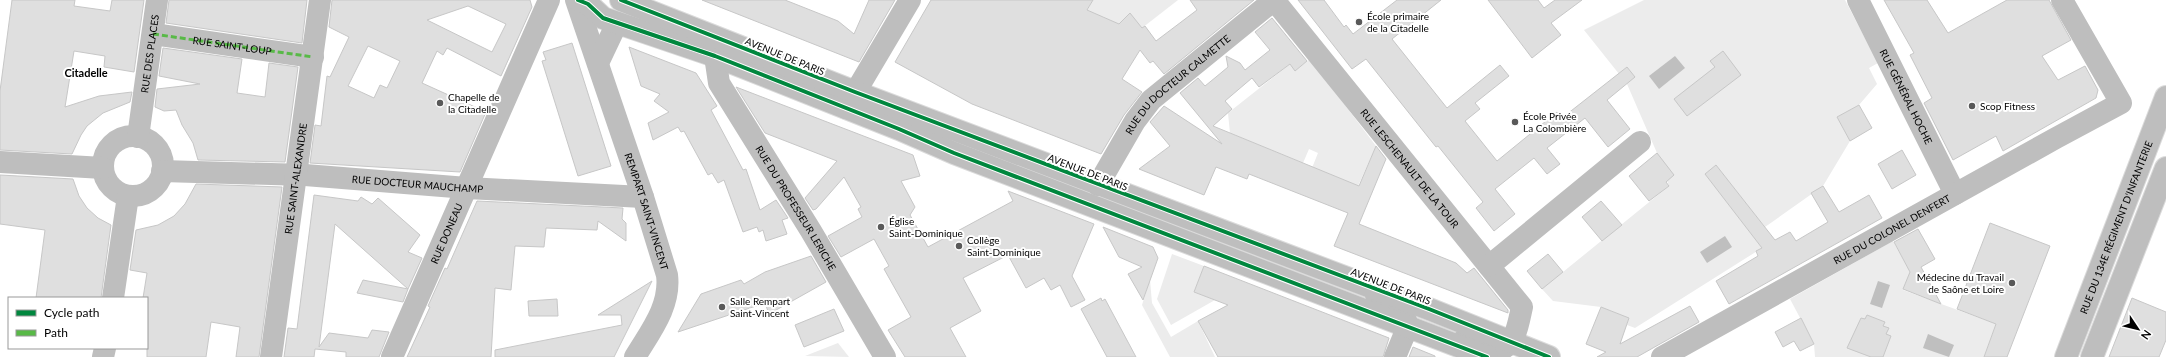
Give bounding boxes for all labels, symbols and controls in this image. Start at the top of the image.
place label: École primaire de la Citadelle [1367,10,1429,34]
street label: RUE DES PLACES [138,14,161,94]
marker: École primaire de la Citadelle [1354,17,1364,27]
street label: RUE DU DOCTEUR CALMETTE [1123,32,1233,136]
street label: RUE SAINT-LOUP [192,34,272,57]
street label: AVENUE DE PARIS [743,35,827,77]
street label: RUE GÉNÉRAL HOCHE [1878,47,1935,146]
district label: Citadelle [64,66,108,79]
place label: Chapelle de la Citadelle [448,91,500,115]
marker: Chapelle de la Citadelle [435,98,445,108]
place label: Scop Fitness [1980,100,2035,112]
marker: Scop Fitness [1967,101,1977,111]
street label: RUE LESCHENAULT DE LA TOUR [1358,106,1462,231]
place label: École Privée La Colombière [1523,110,1586,134]
marker: École Privée La Colombière [1510,117,1520,127]
street label: RUE SAINT-ALEXANDRE [282,122,309,235]
street label: RUE DU 134E RÉGIMENT D'INFANTERIE [2077,139,2155,315]
street label: RUE DU PROFESSEUR LERICHE [753,143,839,273]
street label: REMPART SAINT-VINCENT [622,151,671,272]
street label: AVENUE DE PARIS [1046,151,1130,193]
street label: RUE DOCTEUR MAUCHAMP [351,173,484,195]
street label: RUE DU COLONEL DENFERT [1831,192,1953,267]
street label: RUE DONEAU [428,201,465,266]
place label: Église Saint-Dominique [889,215,963,239]
marker: Église Saint-Dominique [876,222,886,232]
place label: Collège Saint-Dominique [967,234,1041,258]
marker: Collège Saint-Dominique [954,241,964,251]
street label: AVENUE DE PARIS [1349,265,1433,307]
place label: Médecine du Travail de Saône et Loire [1917,271,2004,295]
marker: Médecine du Travail de Saône et Loire [2007,278,2017,288]
place label: Salle Rempart Saint-Vincent [730,295,791,319]
legend [8,297,148,349]
marker: Salle Rempart Saint-Vincent [717,302,727,312]
text: Cycle path [44,305,99,320]
north arrow [2118,309,2158,349]
text: Path [44,325,68,340]
text: N [2139,328,2154,342]

